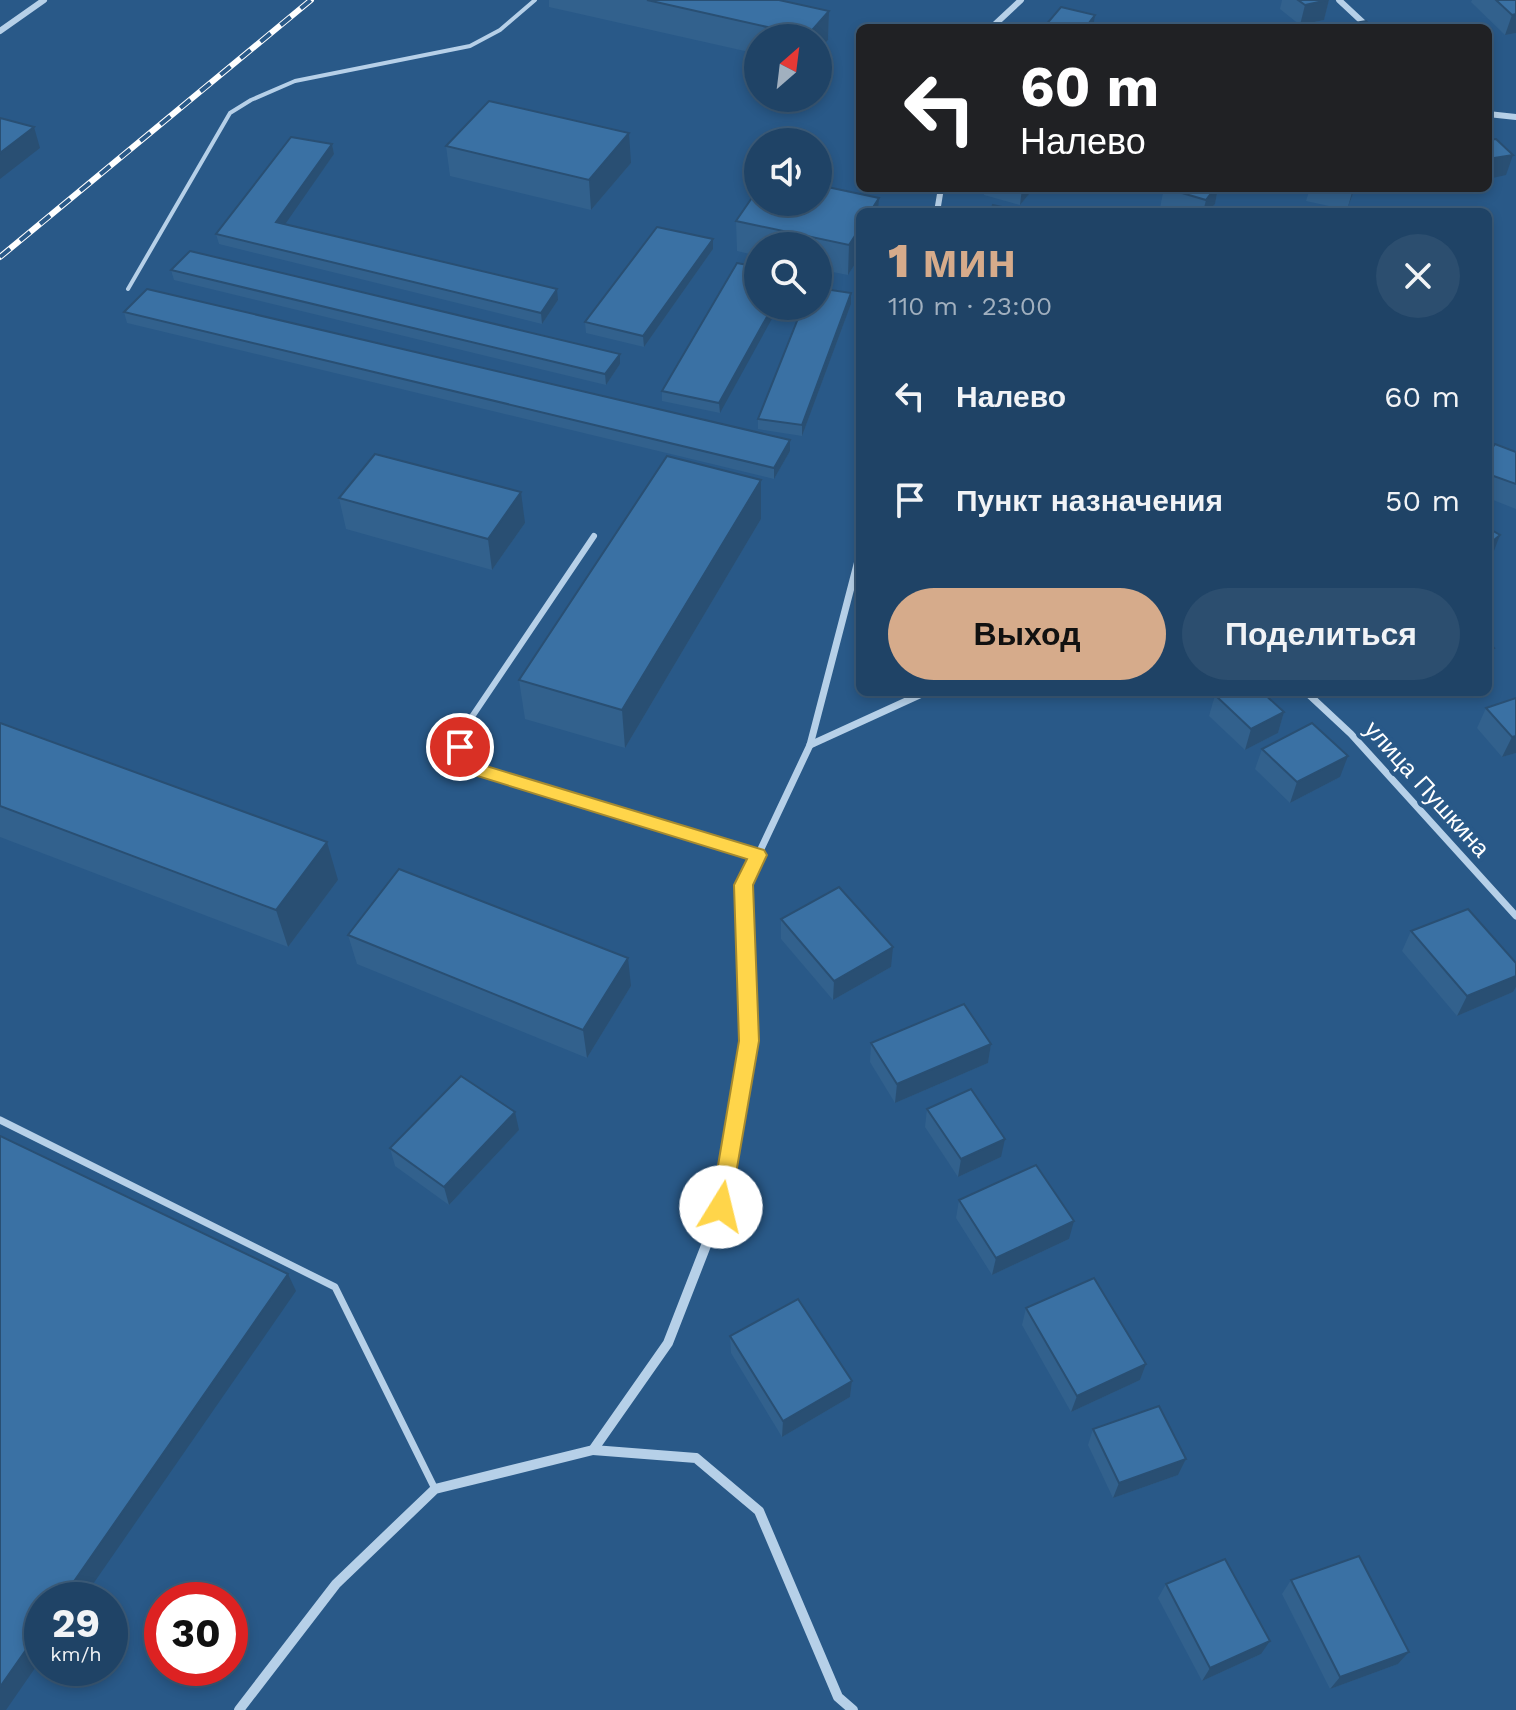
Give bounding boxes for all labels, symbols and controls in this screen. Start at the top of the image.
north arrow [744,24,832,112]
map controls [744,24,832,320]
text: 60 m [1020,54,1159,120]
icon: left [888,56,992,160]
text: Налево [1020,121,1146,163]
button: sound [744,128,832,216]
button: search [744,232,832,320]
text: 1 мин [888,232,1016,289]
button: close [1376,234,1460,318]
text: 110 m · 23:00 [888,291,1052,321]
icon: left [888,374,932,418]
text: Налево [956,379,1066,414]
text: 60 m [1384,379,1460,414]
icon: arrive [888,478,932,522]
text: Пункт назначения [956,483,1223,518]
text: 50 m [1385,483,1460,518]
button: Выход [888,588,1166,680]
button: Поделиться [1182,588,1460,680]
pin [426,713,494,781]
street label: улица Пушкина [1359,715,1496,863]
icon: arrive [438,725,482,769]
position arrow [679,1165,763,1249]
speed limit sign: 30 [144,1582,248,1686]
text: 29 [52,1600,100,1647]
text: km/h [50,1642,102,1666]

